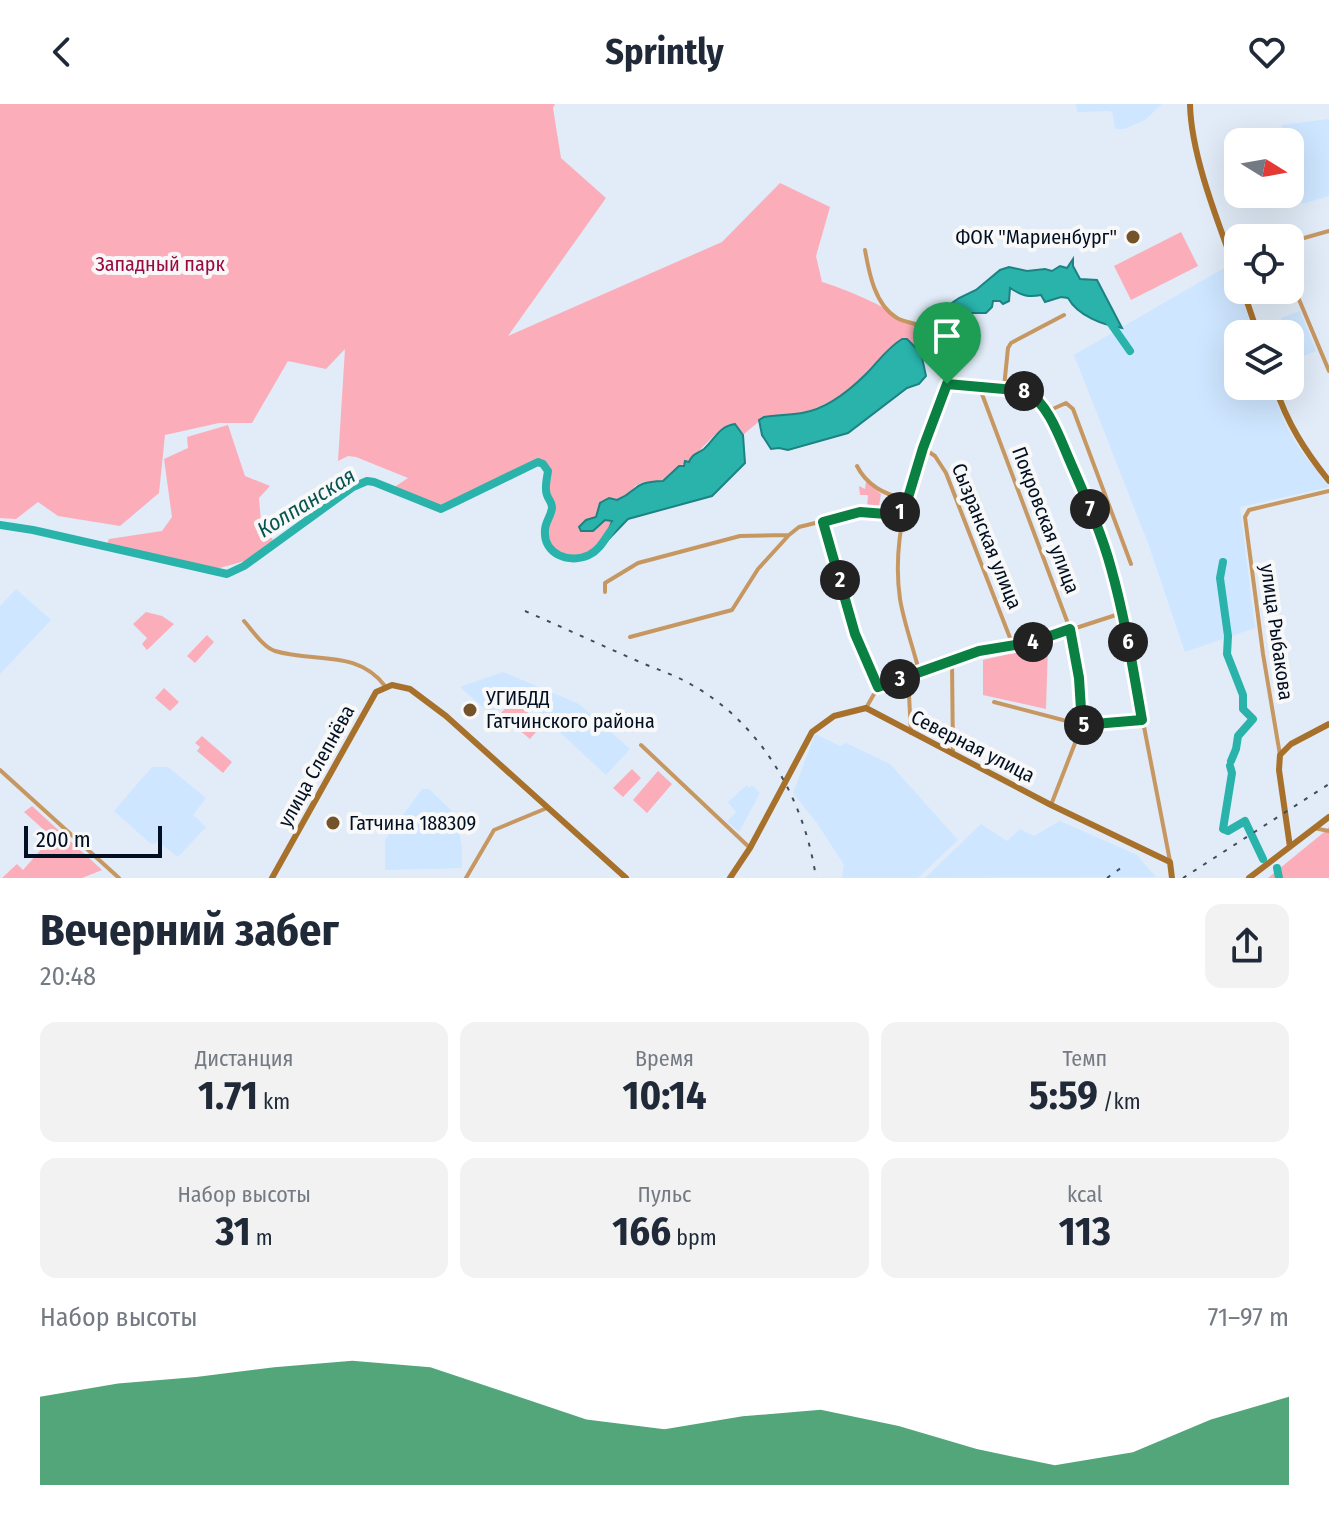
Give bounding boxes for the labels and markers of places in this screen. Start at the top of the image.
place label: ФОК "Мариенбург" [956,225,1117,249]
marker: ФОК "Мариенбург" [1124,228,1142,246]
pin [913,302,981,384]
pin: 8 [1004,371,1044,411]
pin: 7 [1070,489,1110,529]
pin: 1 [880,492,920,532]
pin: 2 [820,560,860,600]
pin: 4 [1013,622,1053,662]
pin: 6 [1108,622,1148,662]
pin: 3 [880,659,920,699]
place label: УГИБДД Гатчинского района [485,686,655,733]
marker: УГИБДД Гатчинского района [461,701,479,719]
pin: 5 [1064,705,1104,745]
place label: Гатчина 188309 [349,811,476,835]
marker: Гатчина 188309 [324,814,342,832]

